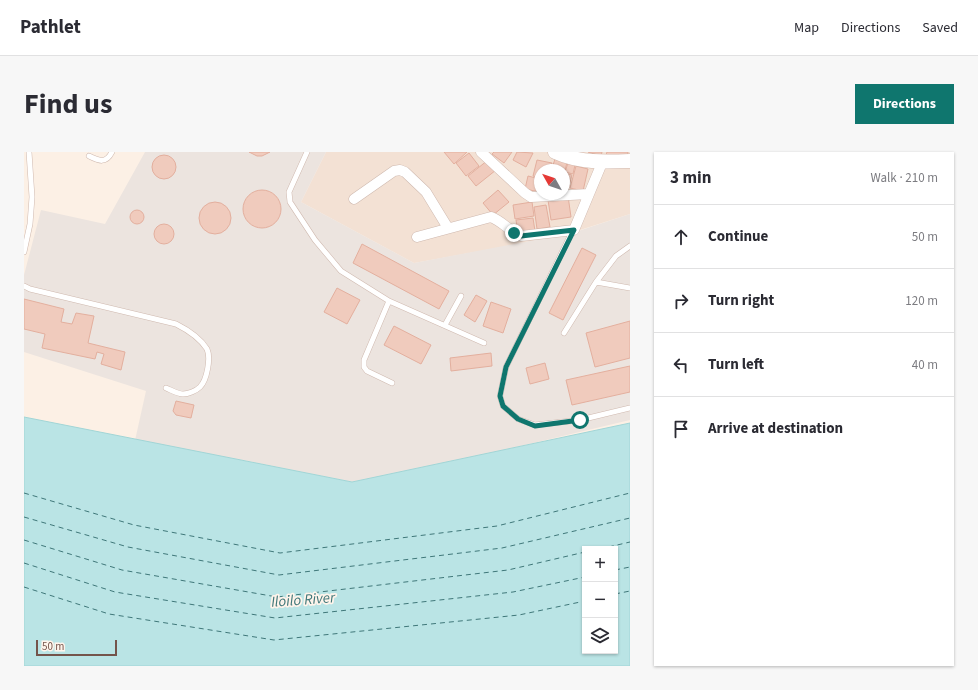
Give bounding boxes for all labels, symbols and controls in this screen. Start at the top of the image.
text: Pathlet [20,14,81,41]
text: Map [794,18,819,38]
text: Directions [841,18,900,38]
text: Saved [922,18,958,38]
text: Find us [24,84,112,124]
button: Directions [855,84,954,124]
north arrow [534,164,570,200]
text: 3 min [670,166,711,190]
text: Walk · 210 m [870,169,938,187]
route end [505,224,523,242]
icon: ahead [670,226,692,248]
text: Continue [708,226,768,247]
text: 50 m [912,228,938,246]
icon: right [670,290,692,312]
text: Turn right [708,290,774,311]
text: 120 m [905,292,938,310]
icon: left [670,354,692,376]
text: Turn left [708,354,764,375]
text: 40 m [912,356,938,374]
route start [571,411,589,429]
icon: arrive [670,418,692,440]
text: Arrive at destination [708,418,843,439]
map controls [582,546,618,654]
button: + [582,546,618,582]
button: − [582,582,618,618]
water label: Iloilo River [270,587,337,613]
button: layers [582,618,618,654]
scale bar [36,638,117,657]
text: 50 m [42,639,64,654]

